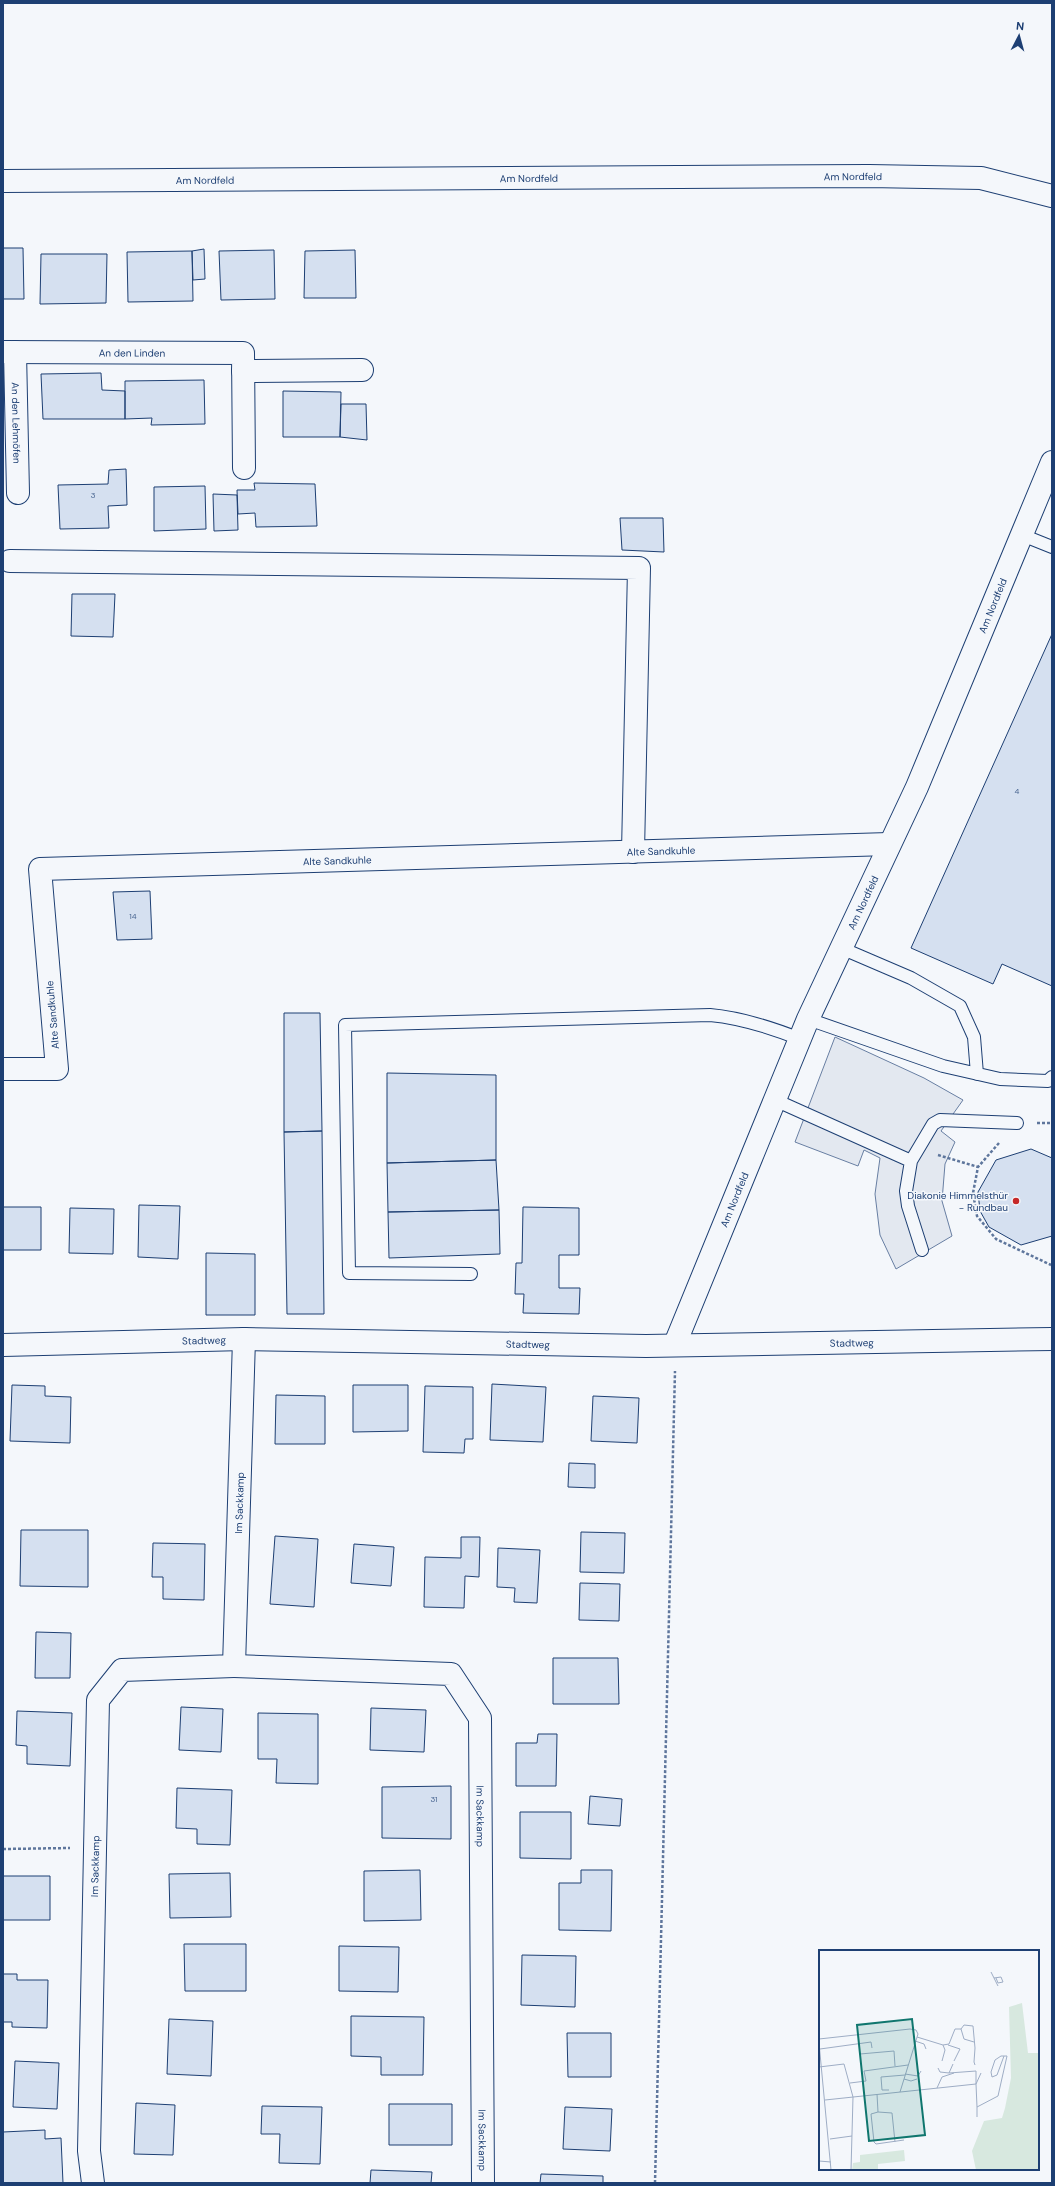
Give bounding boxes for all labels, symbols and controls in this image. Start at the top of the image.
north arrow [999,16,1039,56]
text: N [1015,19,1025,33]
street label: Am Nordfeld [824,170,882,183]
street label: Am Nordfeld [500,172,558,185]
street label: Am Nordfeld [176,174,234,187]
street label: An den Linden [99,346,166,360]
street label: An den Lehmöfen [9,382,23,464]
house number: 3 [91,490,96,500]
street label: Am Nordfeld [976,576,1010,635]
house number: 4 [1015,786,1020,796]
street label: Alte Sandkuhle [626,844,696,859]
street label: Alte Sandkuhle [303,853,372,868]
street label: Am Nordfeld [845,873,882,932]
house number: 14 [129,911,137,921]
street label: Alte Sandkuhle [43,980,62,1050]
street label: Am Nordfeld [717,1170,752,1229]
place label: Diakonie Himmelsthür - Rundbau [907,1189,1008,1214]
marker: Diakonie Himmelsthür - Rundbau [1011,1196,1021,1206]
street label: Stadtweg [182,1333,227,1348]
street label: Stadtweg [830,1336,874,1350]
street label: Stadtweg [506,1338,550,1351]
street label: Im Sackkamp [232,1472,247,1534]
street label: Im Sackkamp [473,1785,487,1847]
house number: 31 [430,1794,438,1804]
street label: Im Sackkamp [88,1835,102,1897]
inset map [819,1950,1039,2170]
street label: Im Sackkamp [476,2109,489,2171]

